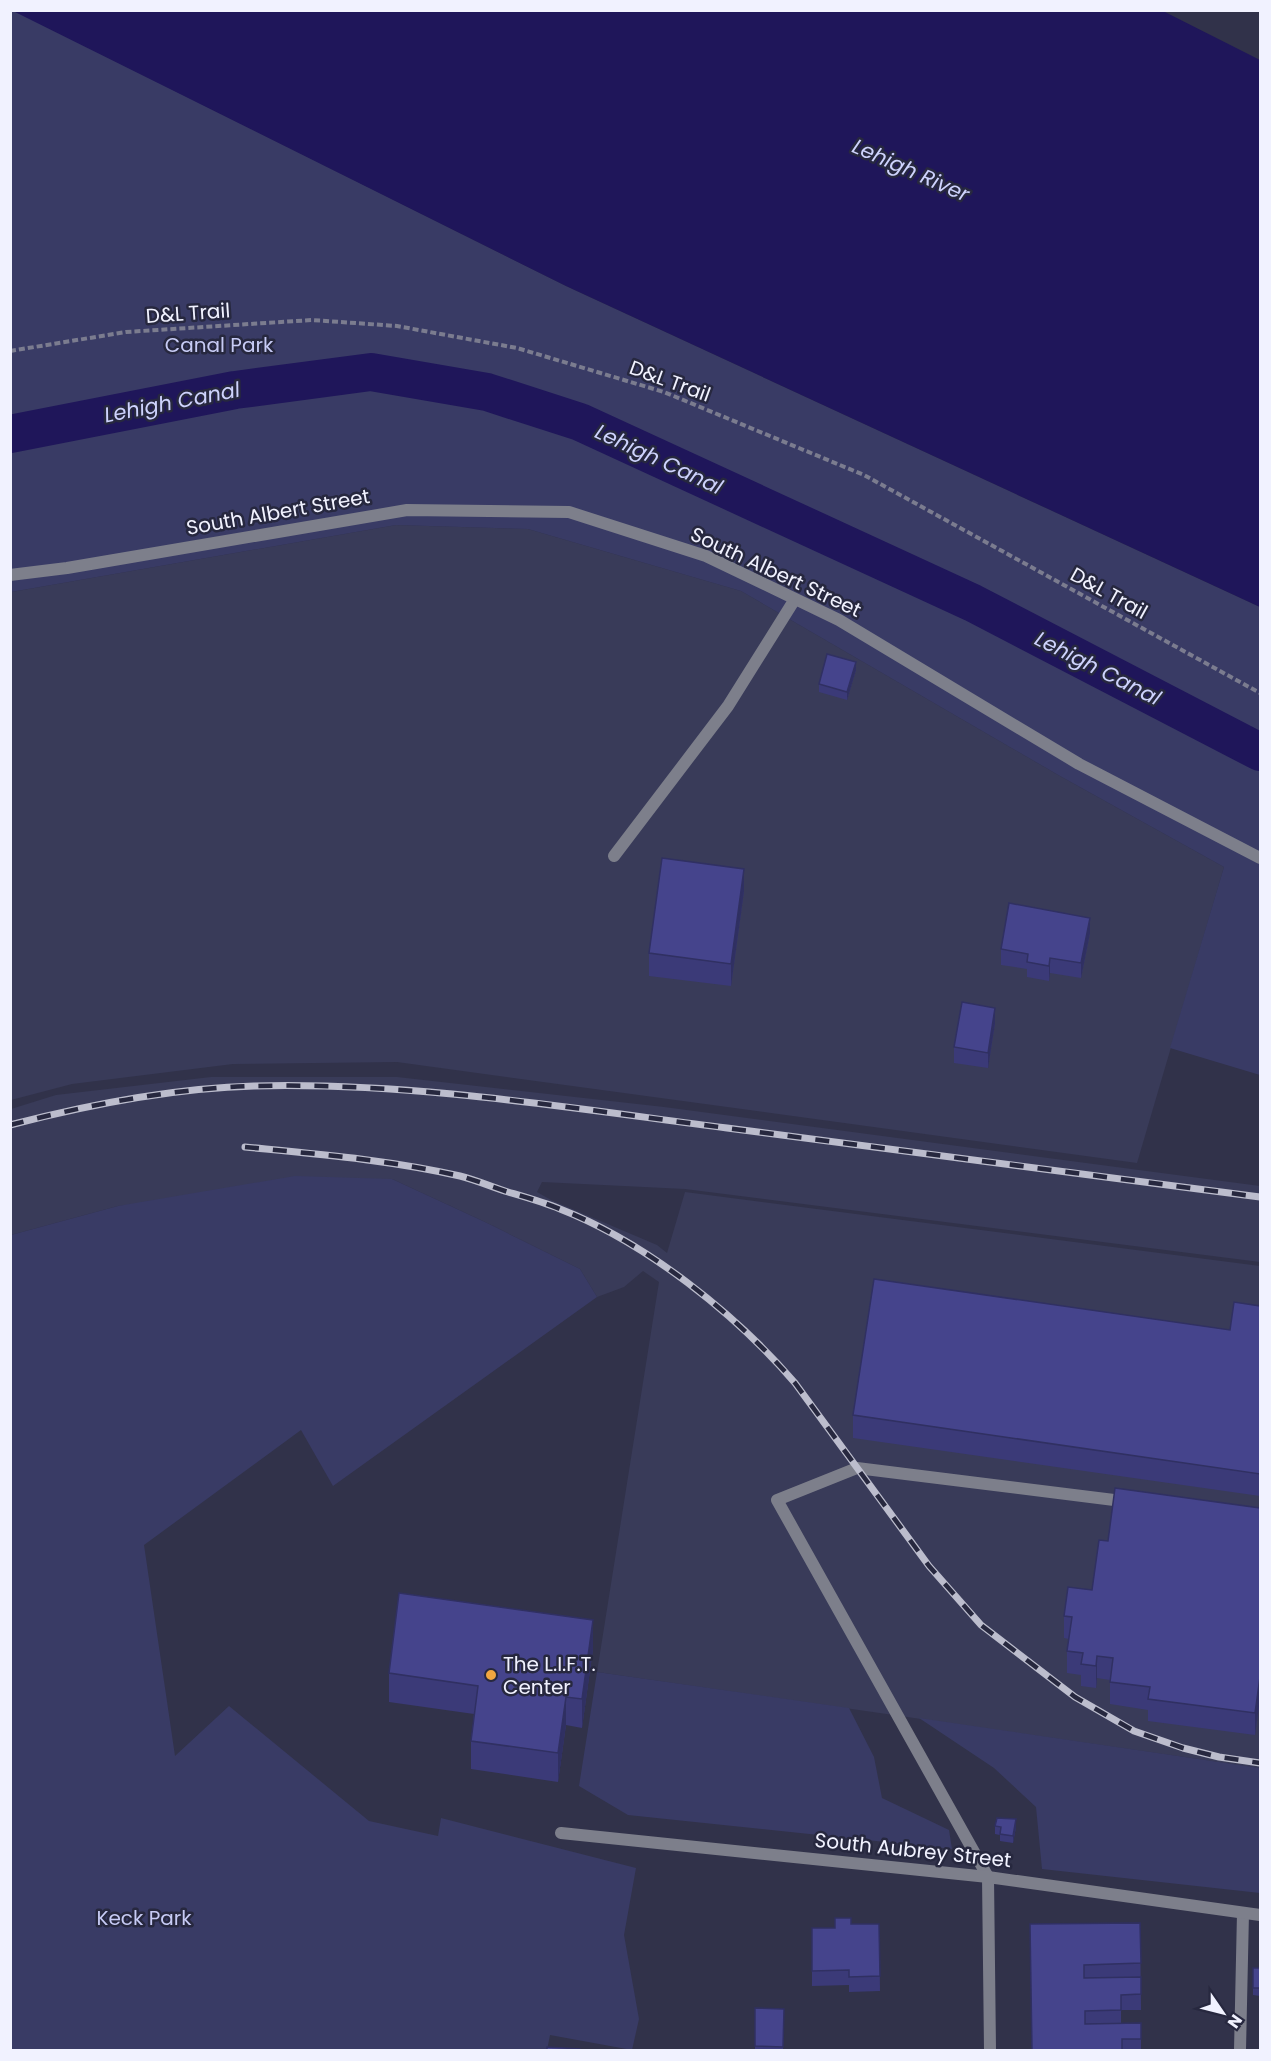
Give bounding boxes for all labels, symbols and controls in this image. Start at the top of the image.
water label: Lehigh River [848,131,975,209]
street label: D&L Trail [145,296,231,330]
park label: Canal Park [165,331,274,359]
street label: D&L Trail [625,353,715,409]
water label: Lehigh Canal [102,374,243,429]
water label: Lehigh Canal [590,417,728,502]
street label: South Albert Street [184,482,372,542]
street label: South Albert Street [686,520,866,624]
street label: D&L Trail [1065,560,1153,626]
water label: Lehigh Canal [1030,624,1167,713]
place label: The L.I.F.T. Center [503,1650,596,1701]
marker: The L.I.F.T. Center [484,1668,498,1682]
street label: South Aubrey Street [813,1826,1013,1874]
park label: Keck Park [96,1904,192,1932]
north arrow [1193,1983,1253,2043]
text: N [1222,2010,1248,2033]

